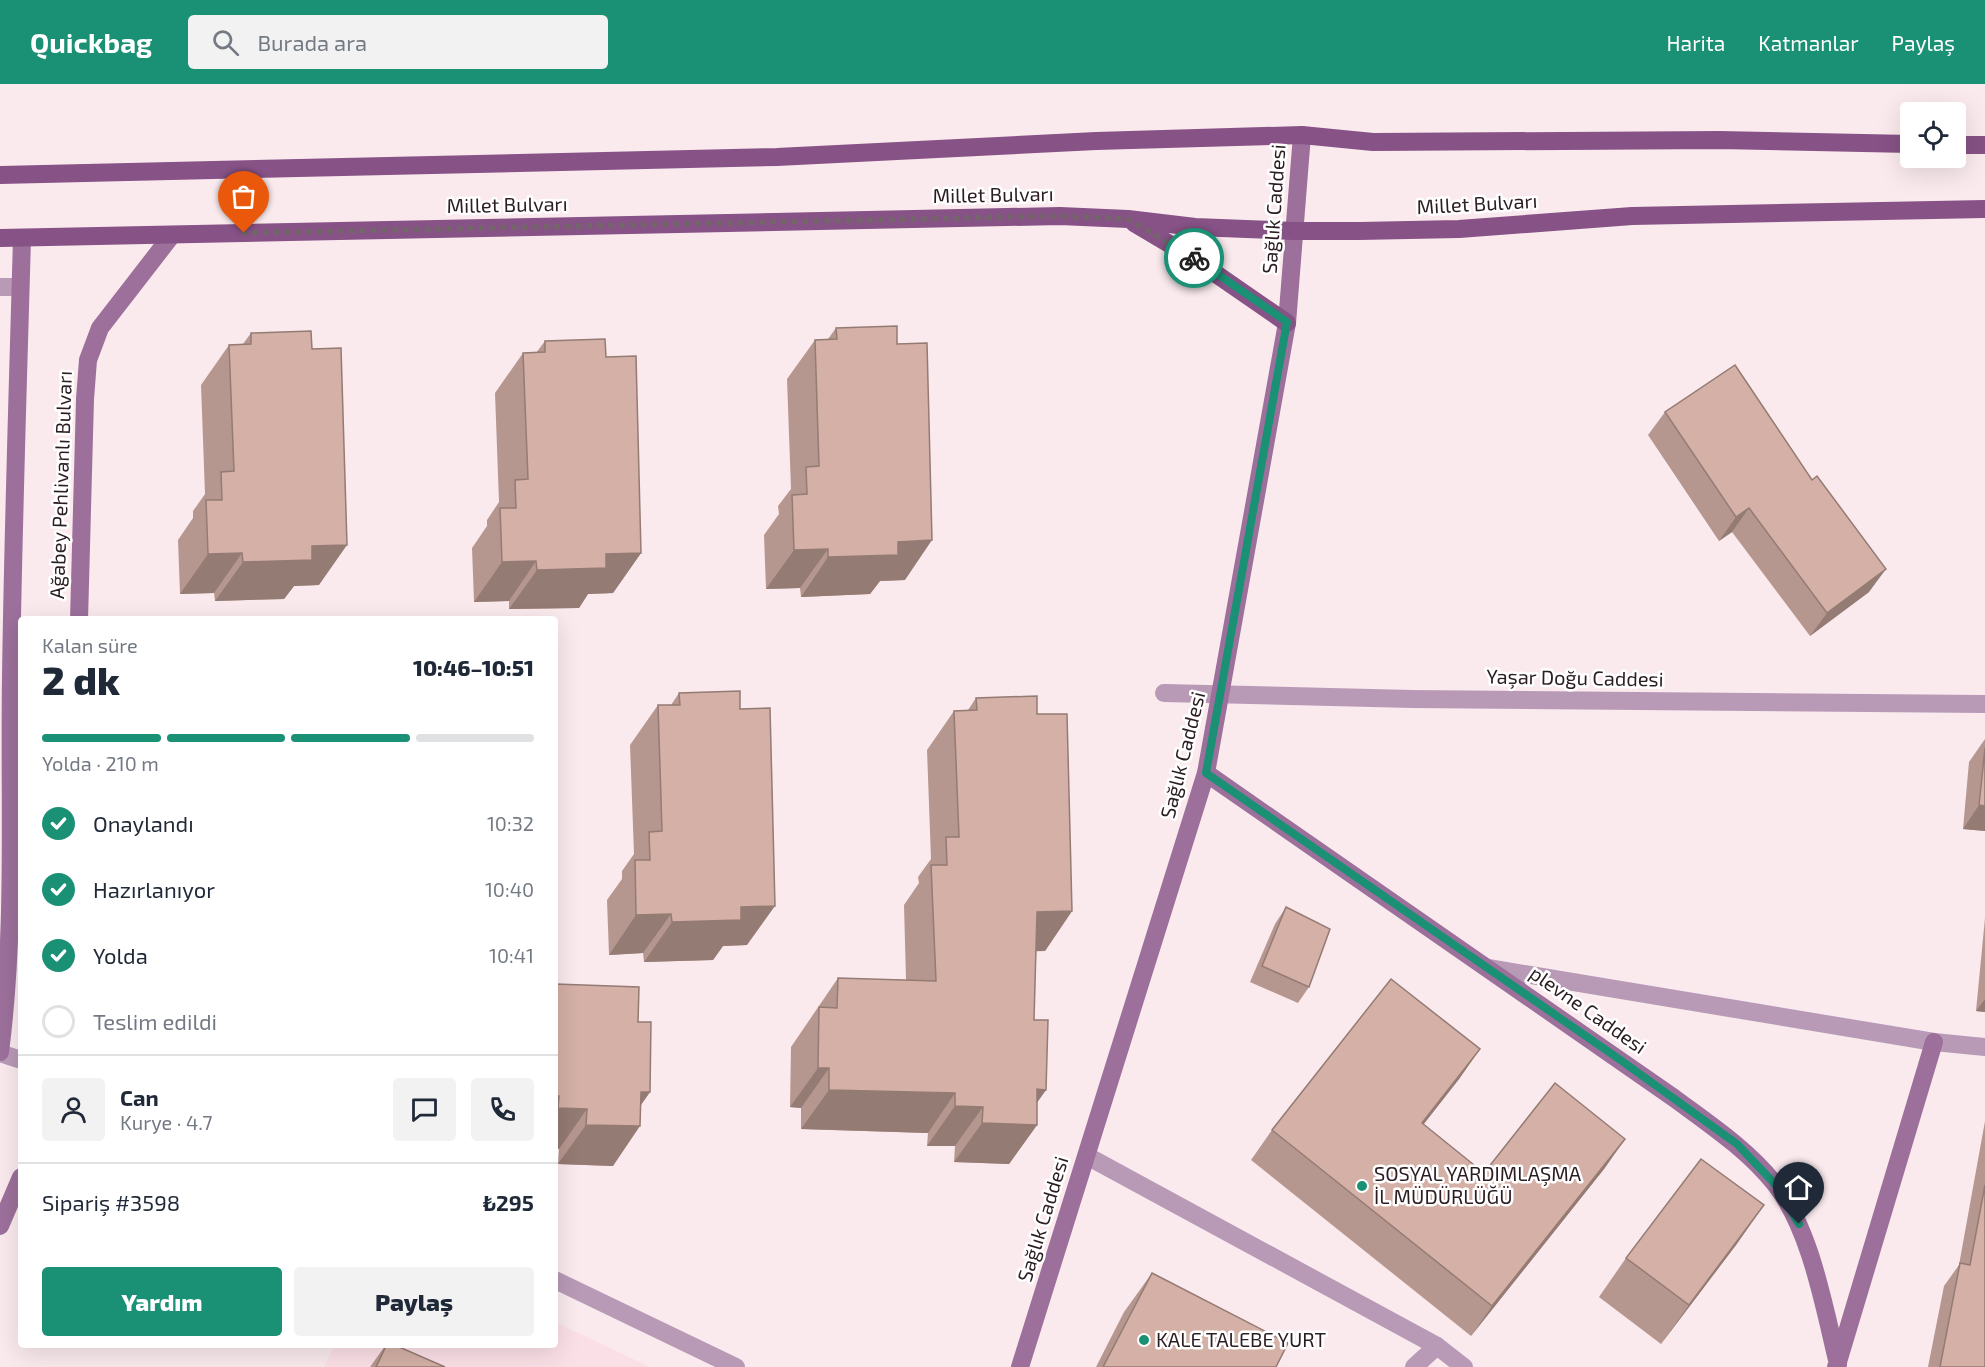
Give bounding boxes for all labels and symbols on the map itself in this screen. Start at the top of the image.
street label: Sağlık Caddesi [1257,143,1290,275]
pin [218,171,269,233]
street label: Millet Bulvarı [932,181,1054,207]
street label: Millet Bulvarı [1416,188,1538,218]
street label: Millet Bulvarı [446,191,568,217]
courier [1164,228,1224,288]
street label: Ağabey Pehlivanlı Bulvarı [44,370,76,600]
street label: Yaşar Doğu Caddesi [1486,663,1664,692]
street label: Sağlık Caddesi [1155,689,1209,821]
street label: plevne Caddesi [1526,960,1651,1058]
street label: Sağlık Caddesi [1012,1153,1073,1284]
place label: SOSYAL YARDIMLAŞMA İL MÜDÜRLÜĞÜ [1374,1161,1582,1208]
pin [1773,1162,1824,1224]
marker: SOSYAL YARDIMLAŞMA İL MÜDÜRLÜĞÜ [1355,1179,1369,1193]
place label: KALE TALEBE YURT [1156,1327,1326,1351]
marker: KALE TALEBE YURT [1137,1333,1151,1347]

